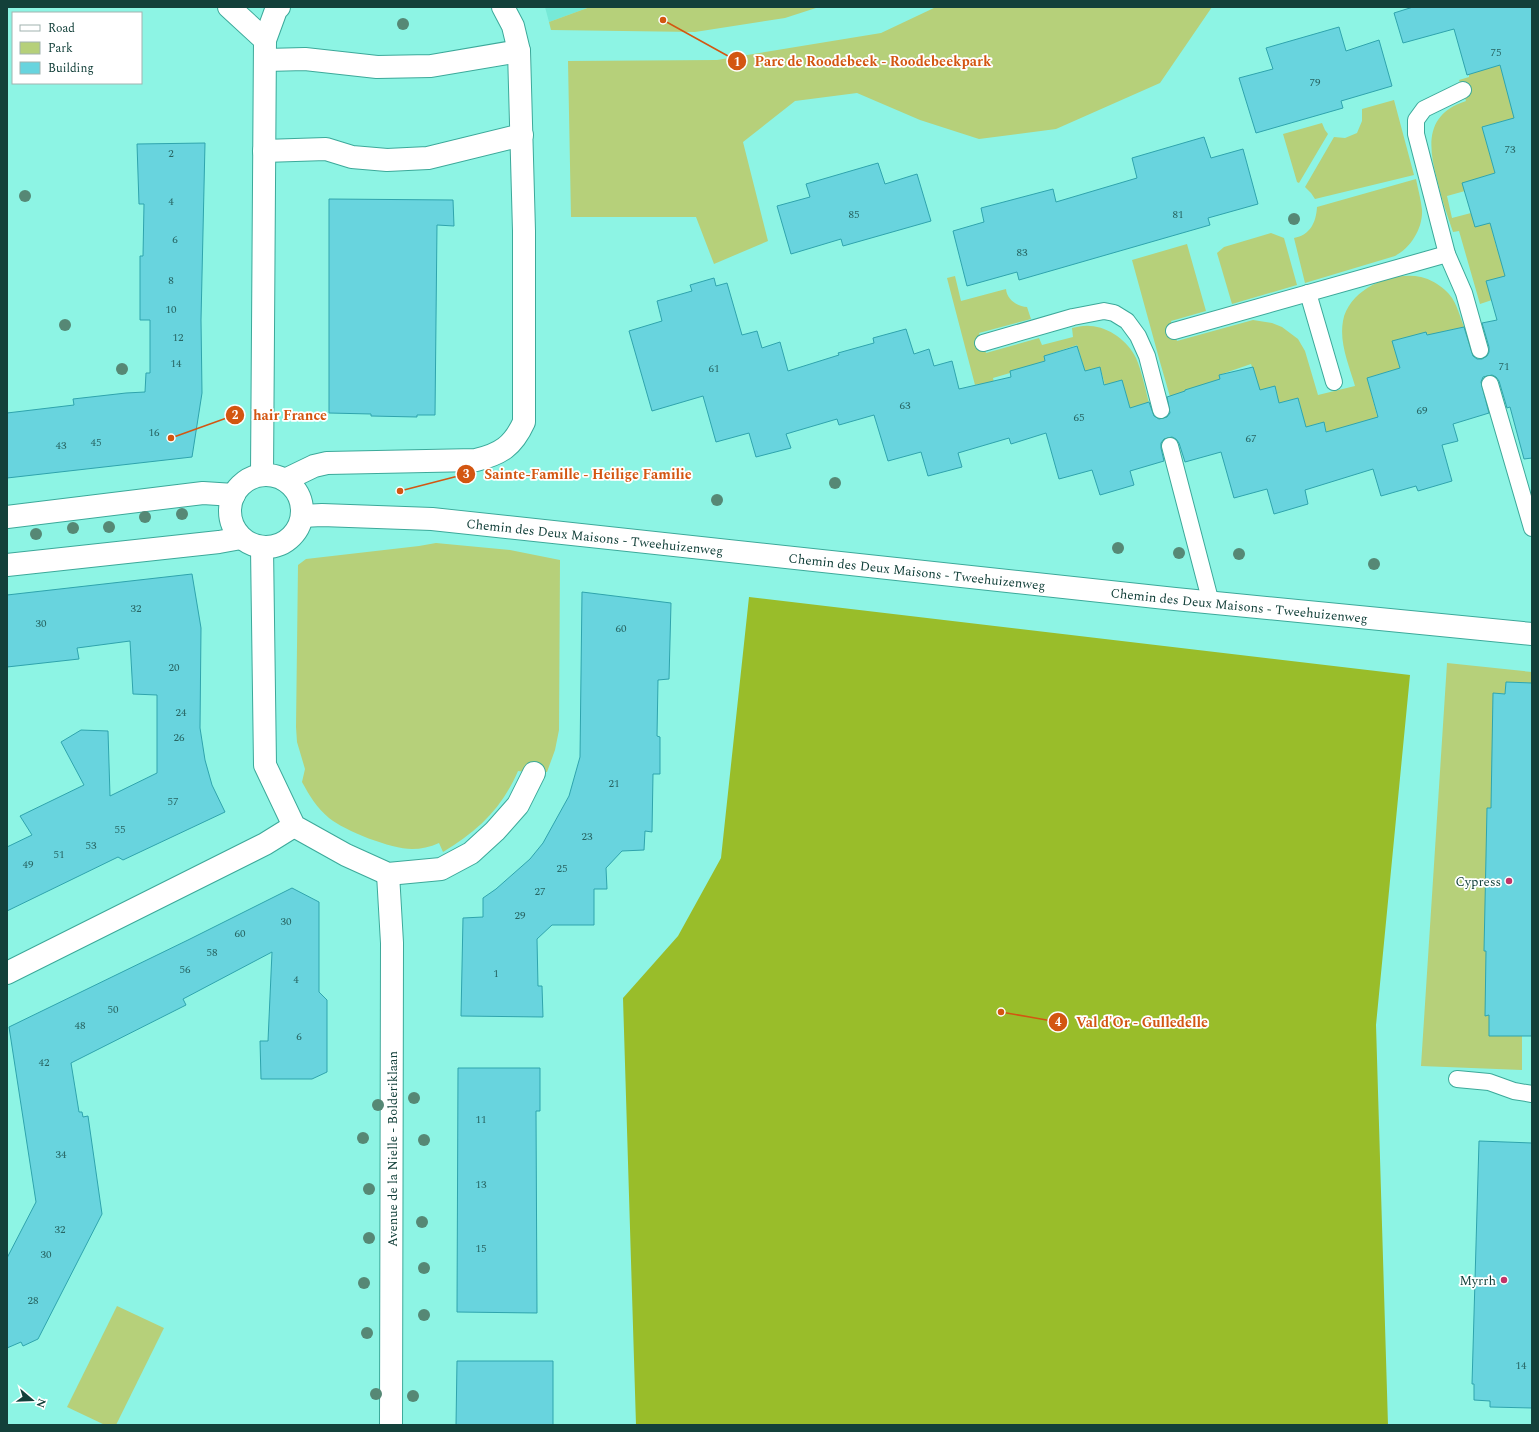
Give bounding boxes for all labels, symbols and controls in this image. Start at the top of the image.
legend [12,12,142,84]
text: Road [48,19,75,38]
text: Park [48,39,73,58]
house number: 75 [1491,44,1502,61]
callout: Parc de Roodebeek - Roodebeekpark [727,48,1000,74]
text: Parc de Roodebeek - Roodebeekpark [755,51,992,72]
text: 1 [734,53,740,72]
text: Building [48,59,94,78]
house number: 79 [1310,74,1321,91]
house number: 73 [1505,141,1516,158]
house number: 2 [168,145,174,162]
house number: 4 [168,193,174,210]
house number: 85 [849,206,860,223]
house number: 81 [1173,206,1184,223]
house number: 6 [172,231,178,248]
house number: 83 [1017,244,1028,261]
house number: 8 [168,272,174,289]
house number: 10 [166,301,177,318]
house number: 12 [173,329,184,346]
house number: 14 [171,355,182,372]
house number: 71 [1499,358,1510,375]
house number: 61 [709,360,720,377]
house number: 63 [900,397,911,414]
callout: hair France [225,402,335,428]
house number: 69 [1417,402,1428,419]
text: hair France [253,405,327,426]
text: 2 [232,406,239,425]
house number: 65 [1074,409,1085,426]
house number: 16 [149,424,160,441]
house number: 67 [1246,430,1257,447]
house number: 45 [91,434,102,451]
house number: 43 [56,437,67,454]
callout: Sainte-Famille - Heilige Familie [456,461,699,487]
text: Sainte-Famille - Heilige Familie [484,464,692,485]
text: 3 [463,465,470,484]
street label: Chemin des Deux Maisons - Tweehuizenweg [465,514,724,561]
street label: Chemin des Deux Maisons - Tweehuizenweg [787,548,1047,596]
street label: Chemin des Deux Maisons - Tweehuizenweg [1110,583,1369,629]
house number: 32 [131,600,142,617]
house number: 30 [36,615,47,632]
house number: 60 [616,620,627,637]
house number: 20 [169,659,180,676]
house number: 24 [176,704,187,721]
house number: 26 [174,729,185,746]
house number: 21 [609,775,620,792]
house number: 57 [168,793,179,810]
house number: 55 [115,821,126,838]
house number: 23 [582,828,593,845]
house number: 53 [86,837,97,854]
house number: 51 [54,846,65,863]
house number: 49 [23,856,34,873]
house number: 25 [557,860,568,877]
place label: Cypress [1455,872,1501,892]
marker: Cypress [1504,876,1514,886]
house number: 27 [535,883,546,900]
house number: 29 [515,907,526,924]
house number: 30 [281,913,292,930]
house number: 60 [235,925,246,942]
house number: 58 [207,944,218,961]
house number: 56 [180,961,191,978]
house number: 1 [493,965,499,982]
house number: 4 [293,971,299,988]
house number: 50 [108,1001,119,1018]
callout: Val d'Or - Gulledelle [1048,1009,1216,1035]
text: Val d'Or - Gulledelle [1076,1012,1208,1033]
text: 4 [1055,1013,1062,1032]
house number: 48 [75,1017,86,1034]
house number: 6 [296,1028,302,1045]
street label: Avenue de la Nielle - Bolderiklaan [383,1051,403,1247]
house number: 42 [39,1054,50,1071]
house number: 11 [476,1111,487,1128]
house number: 34 [56,1146,67,1163]
house number: 13 [476,1176,487,1193]
house number: 32 [55,1221,66,1238]
house number: 15 [476,1240,487,1257]
house number: 30 [41,1246,52,1263]
place label: Myrrh [1459,1271,1496,1291]
marker: Myrrh [1499,1275,1509,1285]
house number: 28 [28,1292,39,1309]
house number: 14 [1516,1357,1527,1374]
north arrow [12,1380,52,1420]
text: N [31,1396,50,1410]

